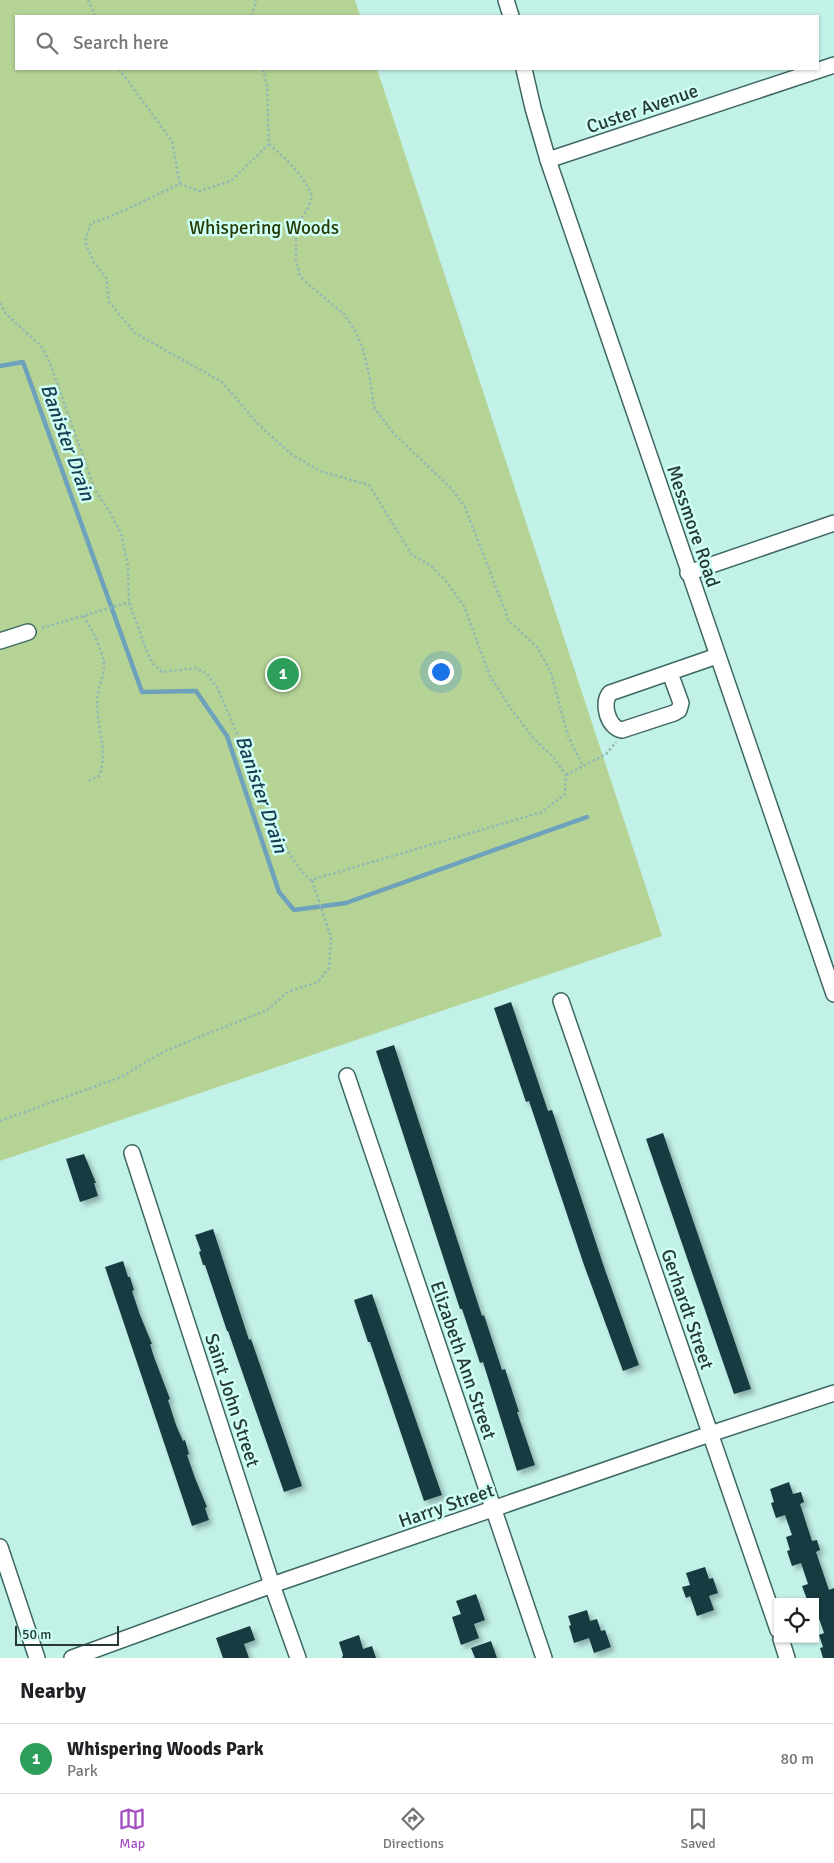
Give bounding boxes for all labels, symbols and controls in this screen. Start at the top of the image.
search box [15,15,819,70]
icon: search [33,29,61,57]
text: Search here [73,31,169,55]
street label: Custer Avenue [583,79,701,139]
park label: Whispering Woods [189,216,339,240]
water label: Banister Drain [35,380,101,505]
street label: Messmore Road [661,462,725,591]
pin: 1 [267,655,299,693]
your location [428,659,454,685]
water label: Banister Drain [230,732,294,857]
street label: Gerhardt Street [655,1246,719,1373]
street label: Elizabeth Ann Street [425,1278,502,1443]
street label: Saint John Street [199,1330,265,1471]
street label: Harry Street [395,1478,498,1533]
map controls [774,1598,819,1643]
button: locate [774,1598,819,1643]
scale bar [15,1623,119,1646]
text: 50 m [22,1626,51,1643]
text: Nearby [20,1678,86,1704]
text: Whispering Woods Park [67,1737,264,1761]
text: 1 [32,1749,40,1769]
text: 80 m [780,1749,814,1769]
text: Park [67,1761,98,1781]
tab: Map [118,1805,146,1852]
tab: Directions [383,1805,444,1852]
tab: Saved [680,1805,716,1852]

